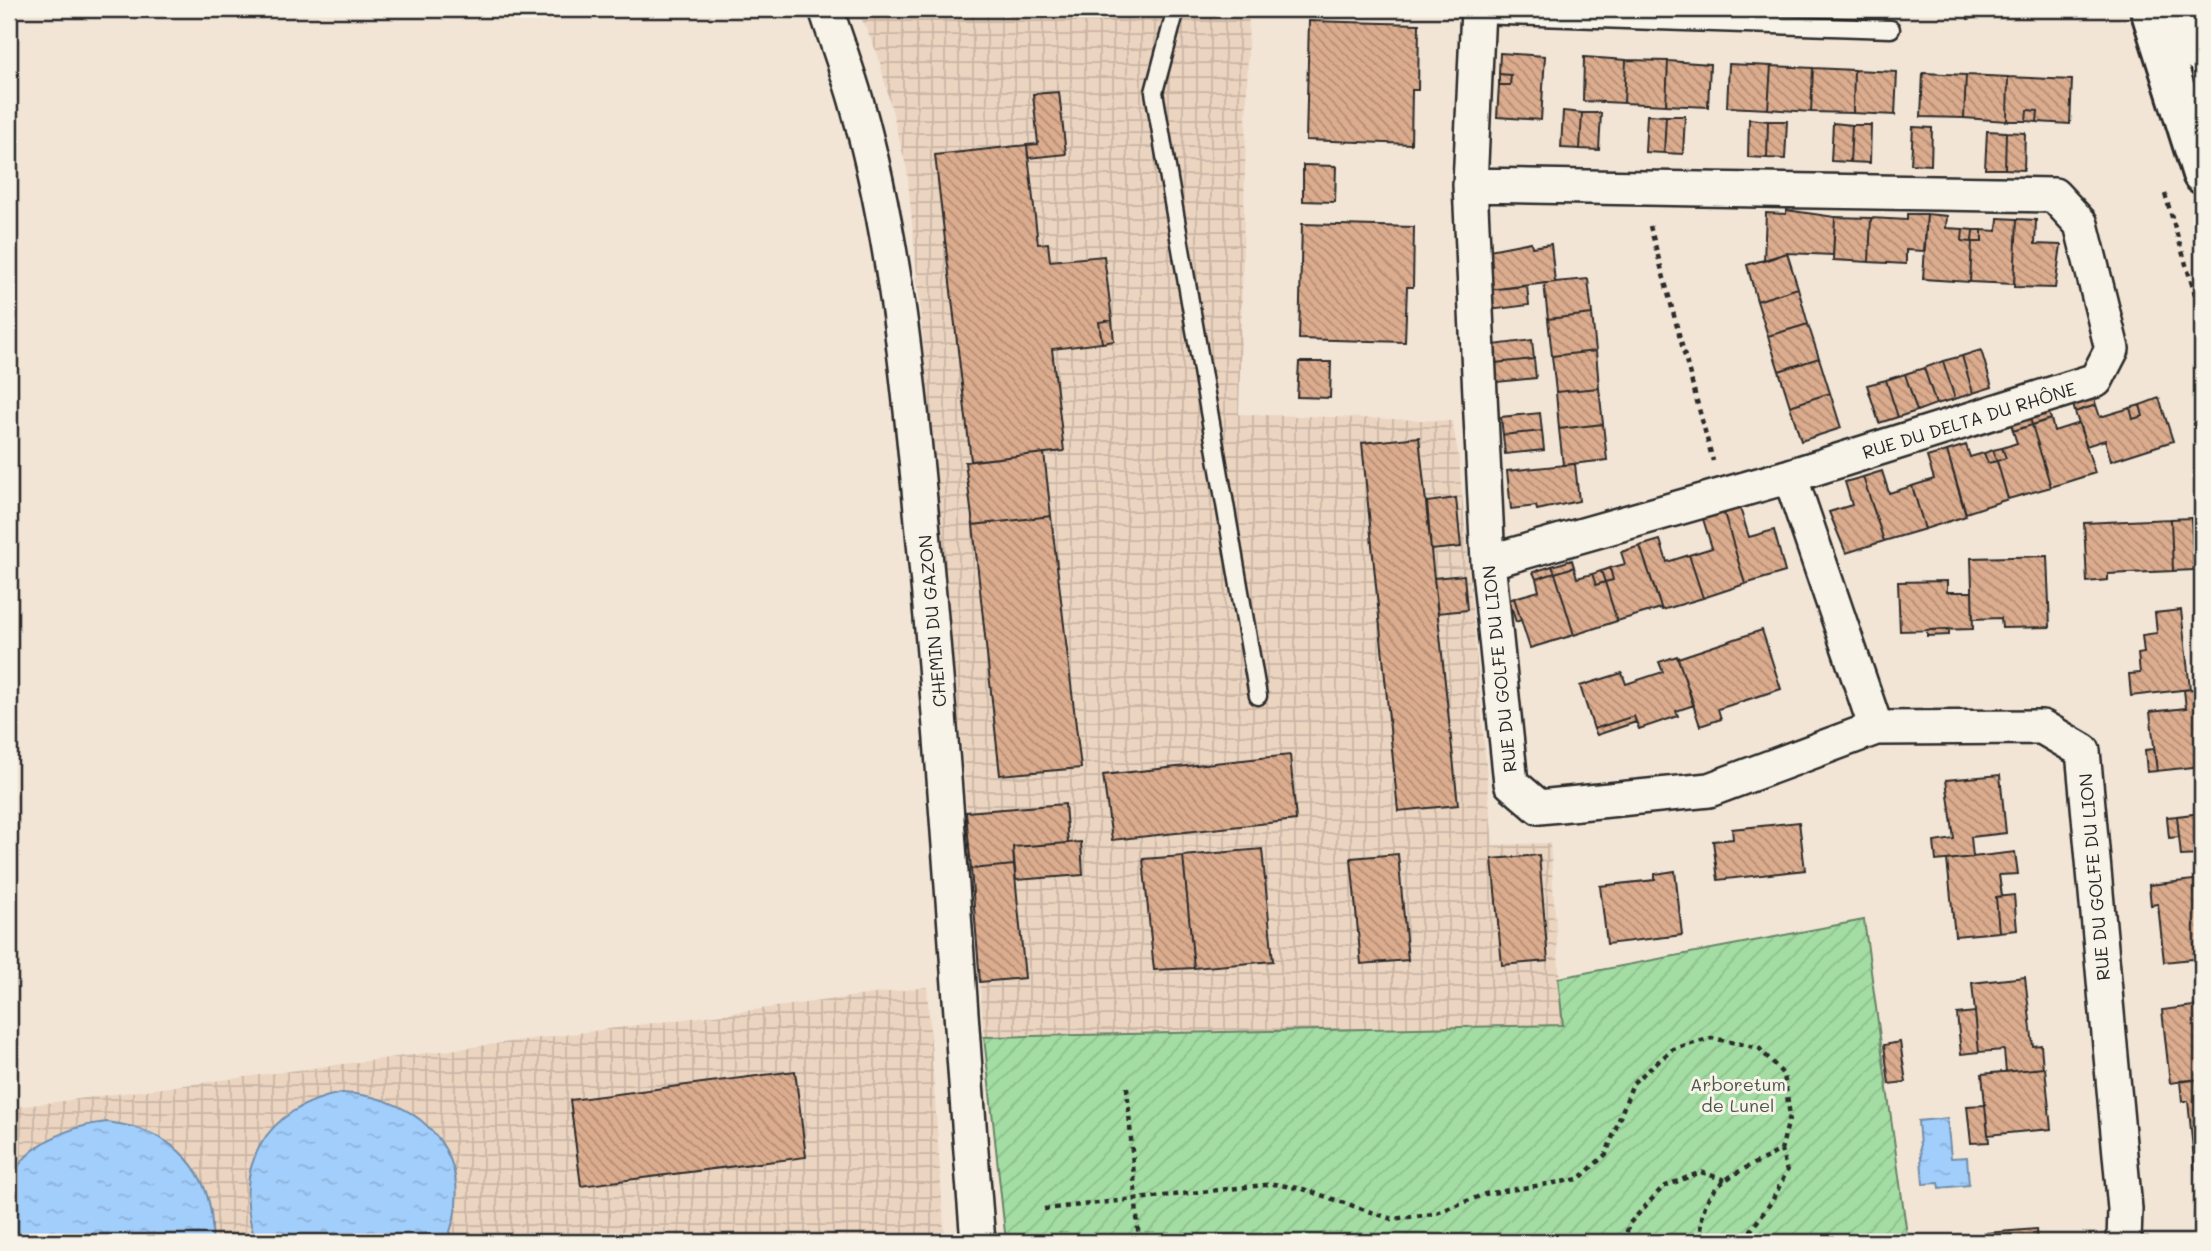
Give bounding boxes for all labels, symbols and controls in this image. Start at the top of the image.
street label: RUE DU DELTA DU RHÔNE [1859,376,2079,464]
street label: CHEMIN DU GAZON [913,534,951,708]
street label: RUE DU GOLFE DU LION [1476,564,1522,774]
street label: RUE DU GOLFE DU LION [2073,772,2115,982]
park label: Arboretum de Lunel [1690,1072,1786,1117]

